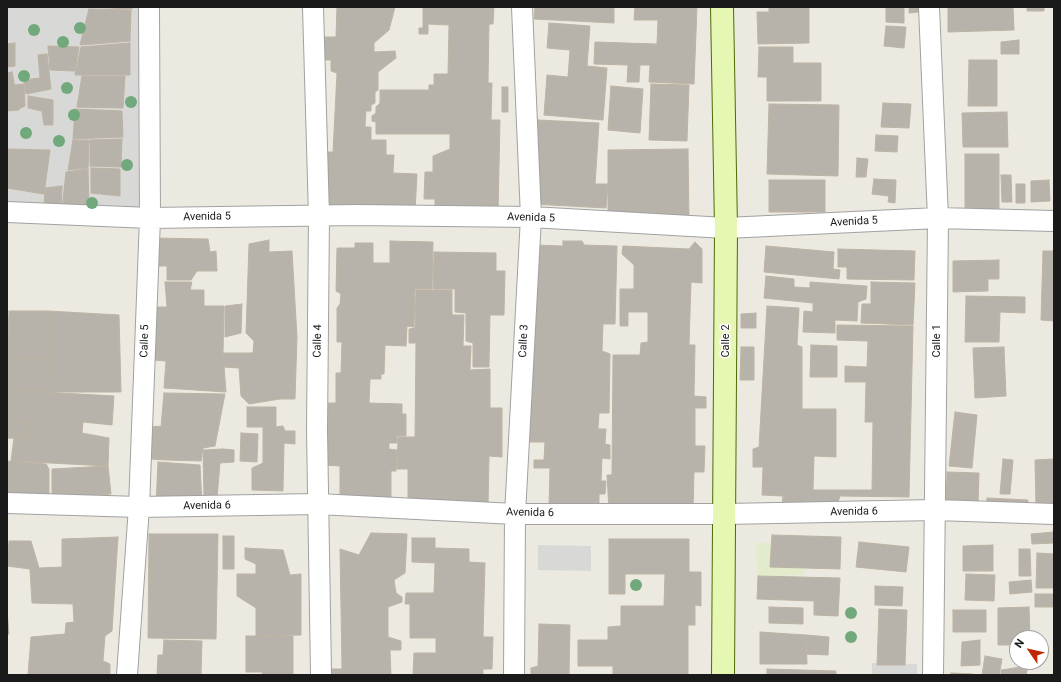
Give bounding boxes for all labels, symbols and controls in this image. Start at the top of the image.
street label: Avenida 5 [183,210,231,224]
street label: Avenida 5 [507,211,555,225]
street label: Avenida 5 [830,214,878,230]
street label: Calle 5 [138,324,152,358]
street label: Calle 4 [311,324,325,358]
street label: Calle 3 [517,324,531,358]
street label: Calle 2 [719,324,733,358]
street label: Calle 1 [930,324,944,358]
street label: Avenida 6 [183,499,231,513]
street label: Avenida 6 [830,505,878,519]
street label: Avenida 6 [506,506,554,520]
north arrow [1009,630,1049,670]
text: N [1012,637,1027,650]

